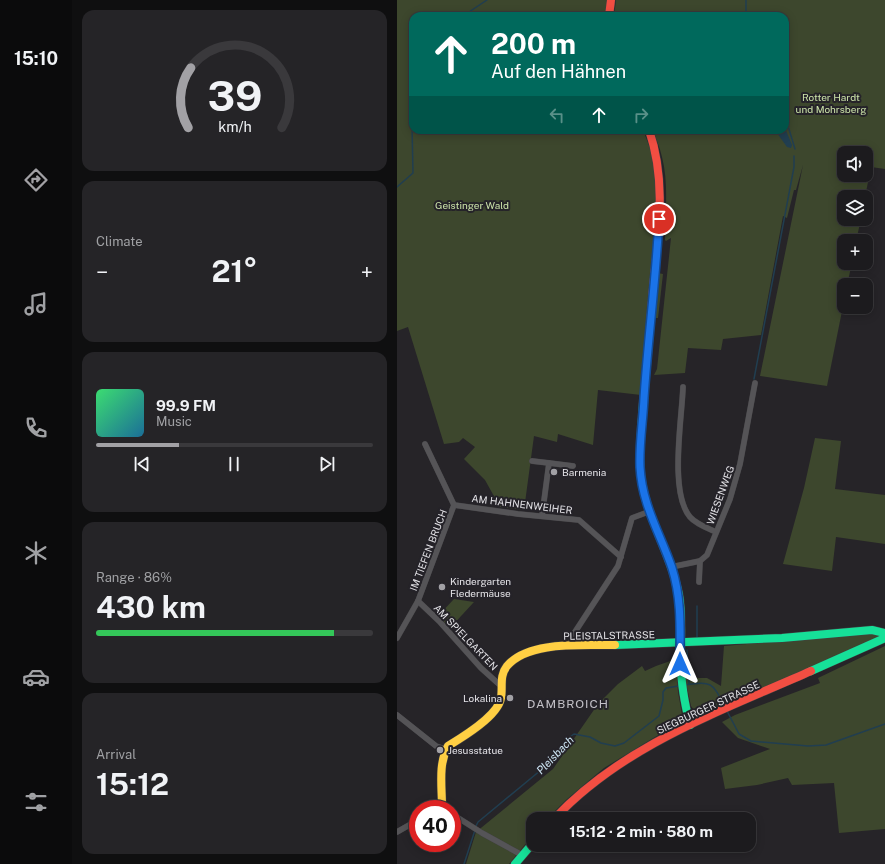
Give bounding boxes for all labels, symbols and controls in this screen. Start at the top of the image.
text: 200 m [491,27,576,60]
icon: ahead [425,28,477,80]
text: 15:10 [14,48,58,69]
text: Auf den Hähnen [491,61,626,82]
text: 39 [207,71,262,120]
park label: Rotter Hardt und Mohrsberg [796,91,866,115]
icon: left [546,104,568,126]
icon: ahead [588,104,610,126]
icon: right [630,104,652,126]
text: km/h [218,118,251,135]
map controls [837,146,873,314]
button: sound [837,146,873,182]
icon: directions [22,166,50,194]
button: layers [837,190,873,226]
park label: Geistinger Wald [435,199,509,211]
pin [642,202,676,236]
icon: arrive [648,208,670,230]
text: Climate [96,234,143,249]
button: + [837,234,873,270]
text: 21° [211,253,258,289]
text: − [96,259,108,285]
text: + [361,259,373,285]
button: − [837,278,873,314]
icon: music [22,290,50,318]
text: 99.9 FM [156,397,216,414]
icon: phone [22,414,50,442]
text: Music [156,414,192,429]
icon: previous [131,453,153,475]
icon: pause [223,453,245,475]
icon: next [316,453,338,475]
street label: WIESENWEG [704,464,736,526]
place label: Barmenia [562,466,606,478]
marker: Barmenia [549,467,559,477]
street label: AM HAHNENWEIHER [471,492,573,516]
street label: IM TIEFEN BRUCH [407,508,449,592]
icon: climate [22,539,50,567]
text: Range · 86% [96,570,172,585]
place label: Kindergarten Fledermäuse [450,575,511,599]
marker: Kindergarten Fledermäuse [437,582,447,592]
text: 430 km [96,589,206,625]
street label: AM SPIELGARTEN [431,602,501,672]
street label: PLEISTALSTRASSE [563,628,655,642]
position arrow [659,643,701,685]
icon: car [22,663,50,691]
street label: SIEGBURGER STRASSE [655,678,761,736]
place label: Lokalina [463,692,502,704]
marker: Lokalina [505,693,515,703]
district label: DAMBROICH [527,697,609,711]
water label: Pleisbach [534,734,576,776]
place label: Jesusstatue [448,744,503,756]
marker: Jesusstatue [435,745,445,755]
text: Arrival [96,747,136,762]
text: 15:12 [96,766,169,802]
icon: filters [22,788,50,816]
speed limit sign: 40 [409,800,461,852]
text: 15:12 · 2 min · 580 m [569,823,713,840]

